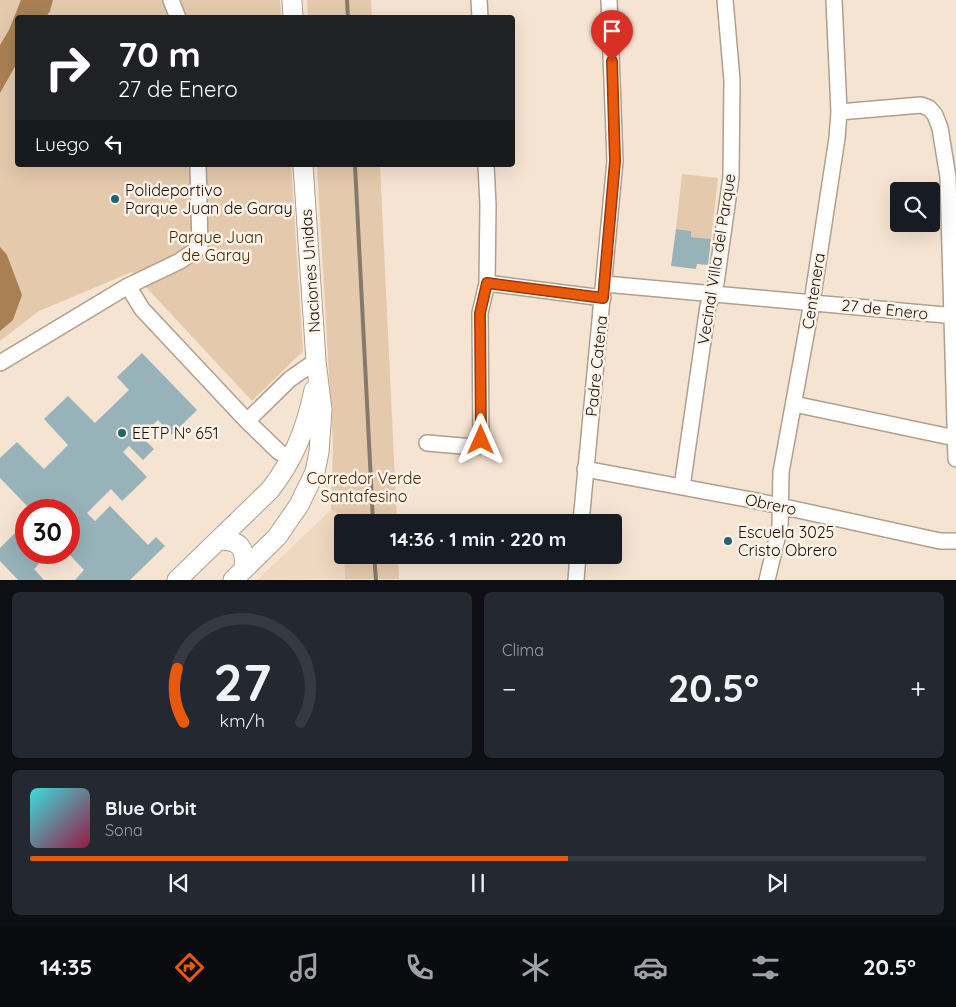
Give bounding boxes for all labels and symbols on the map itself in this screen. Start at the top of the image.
pin [591,10,633,61]
street label: Vecinal Villa del Parque [693,172,739,346]
place label: Polideportivo Parque Juan de Garay [125,180,293,218]
marker: Polideportivo Parque Juan de Garay [109,193,121,205]
street label: Naciones Unidas [296,209,324,333]
park label: Parque Juan de Garay [169,227,263,265]
street label: Centenera [797,251,829,331]
street label: 27 de Enero [841,295,929,323]
street label: Padre Catena [581,314,611,418]
position arrow [454,413,506,465]
place label: EETP Nº 651 [132,423,219,443]
marker: EETP Nº 651 [116,427,128,439]
park label: Corredor Verde Santafesino [307,468,421,506]
street label: Obrero [743,489,799,519]
speed limit sign: 30 [15,499,80,564]
place label: Escuela 3025 Cristo Obrero [738,522,837,560]
marker: Escuela 3025 Cristo Obrero [722,535,734,547]

